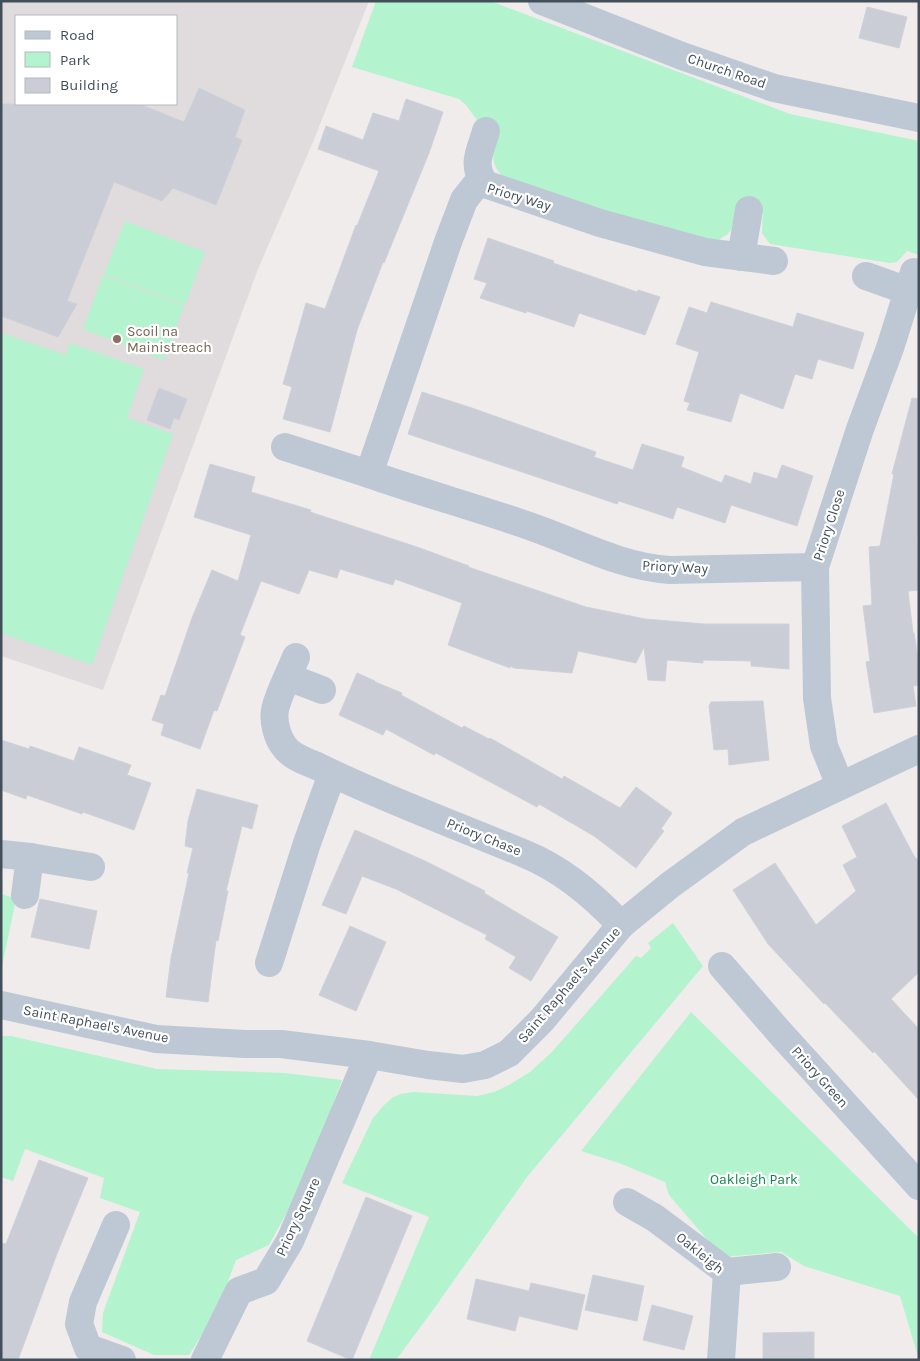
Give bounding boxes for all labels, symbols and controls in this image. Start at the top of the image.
legend [15,15,178,105]
text: Road [60,26,95,44]
street label: Church Road [686,50,768,92]
text: Park [60,51,90,69]
text: Building [60,76,118,94]
street label: Priory Way [485,179,553,215]
place label: Scoil na Mainistreach [127,323,212,356]
marker: Scoil na Mainistreach [111,333,123,345]
street label: Priory Close [809,487,849,563]
street label: Priory Way [642,557,709,577]
street label: Priory Chase [444,814,524,860]
street label: Saint Raphael's Avenue [514,924,624,1046]
street label: Saint Raphael's Avenue [22,1002,170,1046]
street label: Priory Green [788,1043,852,1111]
park label: Oakleigh Park [710,1171,798,1188]
street label: Priory Square [272,1175,324,1259]
street label: Oakleigh [673,1229,727,1277]

